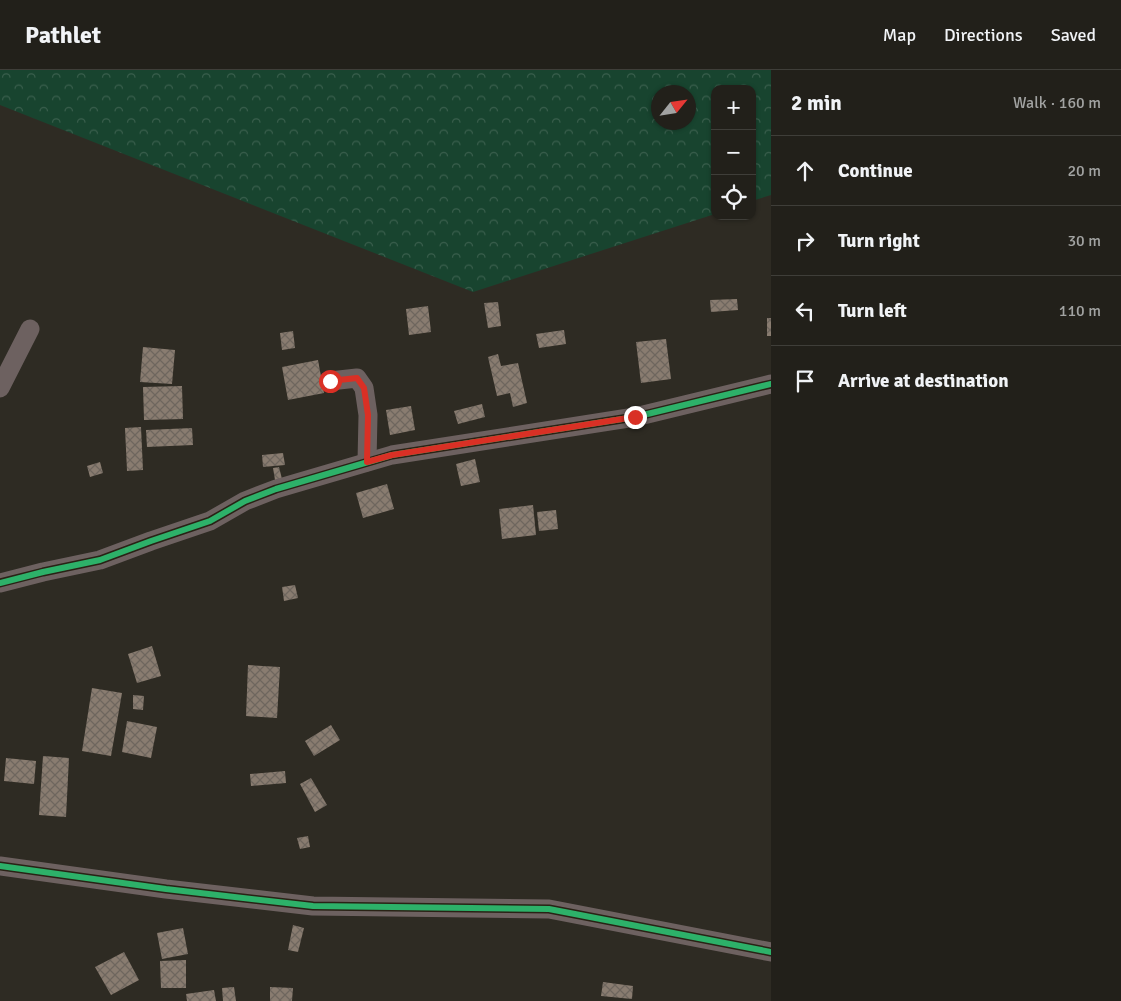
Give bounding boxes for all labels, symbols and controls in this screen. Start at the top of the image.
text: Pathlet [25,20,101,50]
text: Map [883,24,916,46]
text: Directions [944,24,1023,46]
text: Saved [1051,24,1096,46]
north arrow [651,85,696,130]
map controls [711,85,756,220]
button: + [711,85,756,130]
text: 2 min [791,90,842,116]
text: Walk · 160 m [1013,93,1101,113]
button: − [711,130,756,175]
icon: ahead [791,157,819,185]
text: Continue [838,159,913,183]
text: 20 m [1067,161,1101,181]
button: locate [711,175,756,220]
icon: right [791,227,819,255]
text: Turn right [838,229,920,253]
text: 30 m [1067,231,1101,251]
icon: left [791,297,819,325]
text: Turn left [838,299,907,323]
text: 110 m [1059,301,1101,321]
icon: arrive [791,367,819,395]
text: Arrive at destination [838,369,1009,393]
route start [319,370,342,393]
route end [624,406,647,429]

